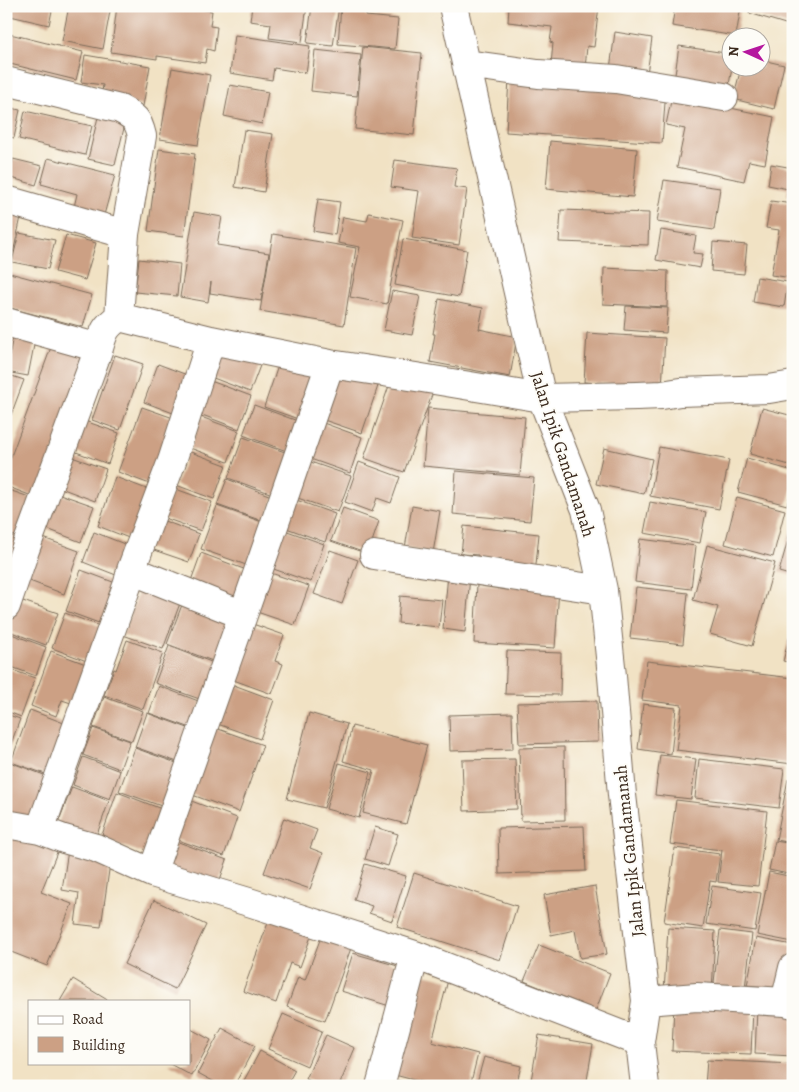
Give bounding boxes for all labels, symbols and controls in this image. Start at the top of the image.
north arrow [722,28,772,78]
text: N [724,46,743,57]
street label: Jalan Ipik Gandamanah [525,368,601,540]
street label: Jalan Ipik Gandamanah [608,763,650,938]
legend [28,1000,190,1064]
text: Road [72,1009,104,1029]
text: Building [72,1035,125,1055]

